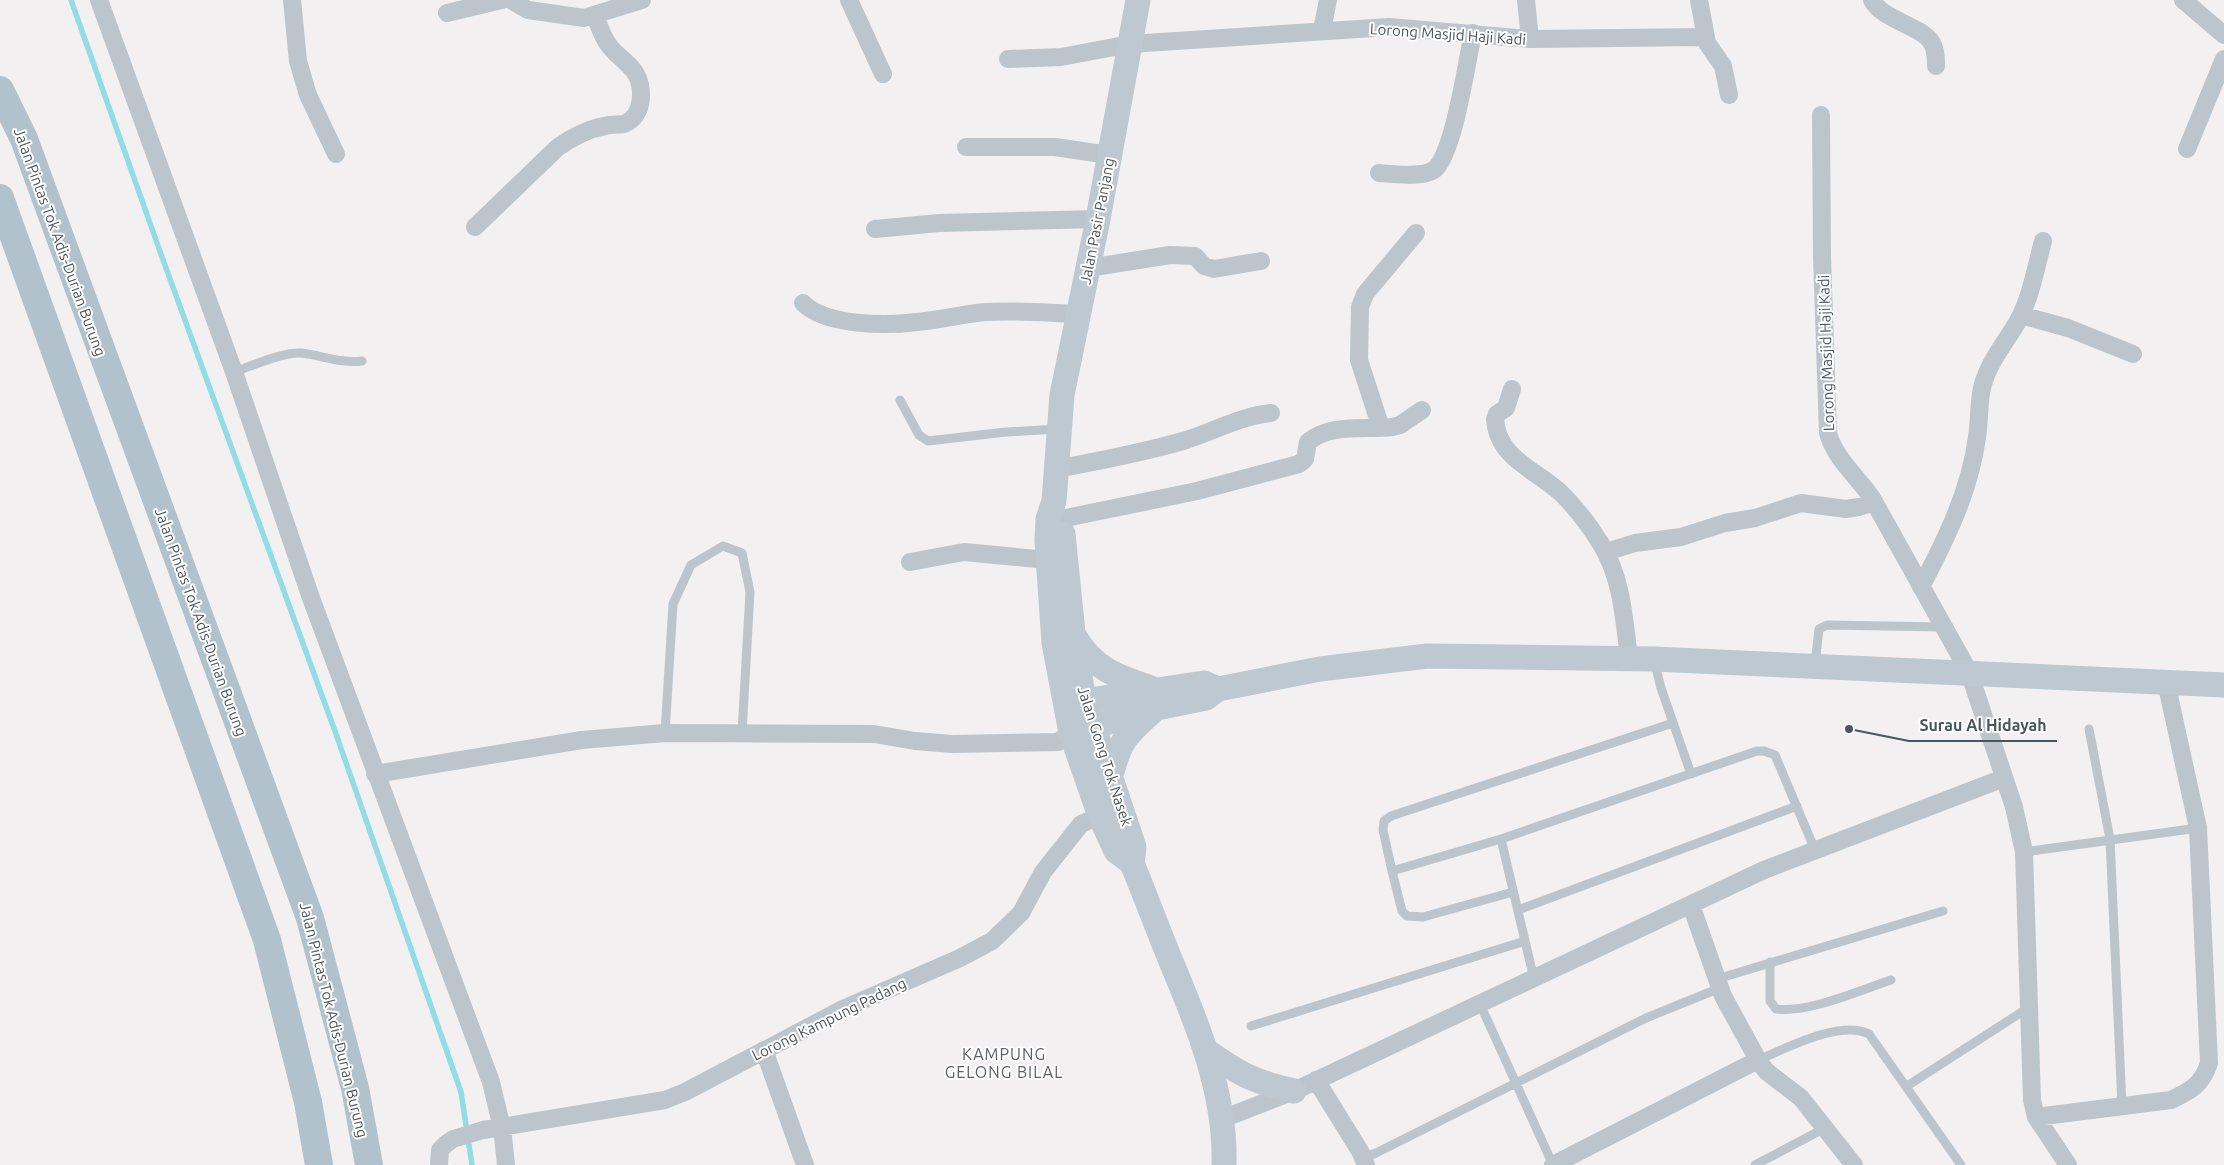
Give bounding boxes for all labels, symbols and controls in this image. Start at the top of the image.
street label: Lorong Masjid Haji Kadi [1369,20,1527,48]
street label: Jalan Pintas Tok Adis-Durian Burung [11,126,109,358]
street label: Jalan Pasir Panjang [1076,156,1118,286]
street label: Lorong Masjid Haji Kadi [1815,275,1837,431]
street label: Jalan Pintas Tok Adis-Durian Burung [152,506,250,738]
street label: Jalan Gong Tok Nasek [1074,684,1136,829]
callout: Surau Al Hidayah [1909,710,2057,741]
text: Surau Al Hidayah [1919,716,2047,734]
street label: Jalan Pintas Tok Adis-Durian Burung [297,901,371,1139]
street label: Lorong Kampung Padang [749,974,909,1064]
district label: KAMPUNG GELONG BILAL [945,1045,1063,1081]

